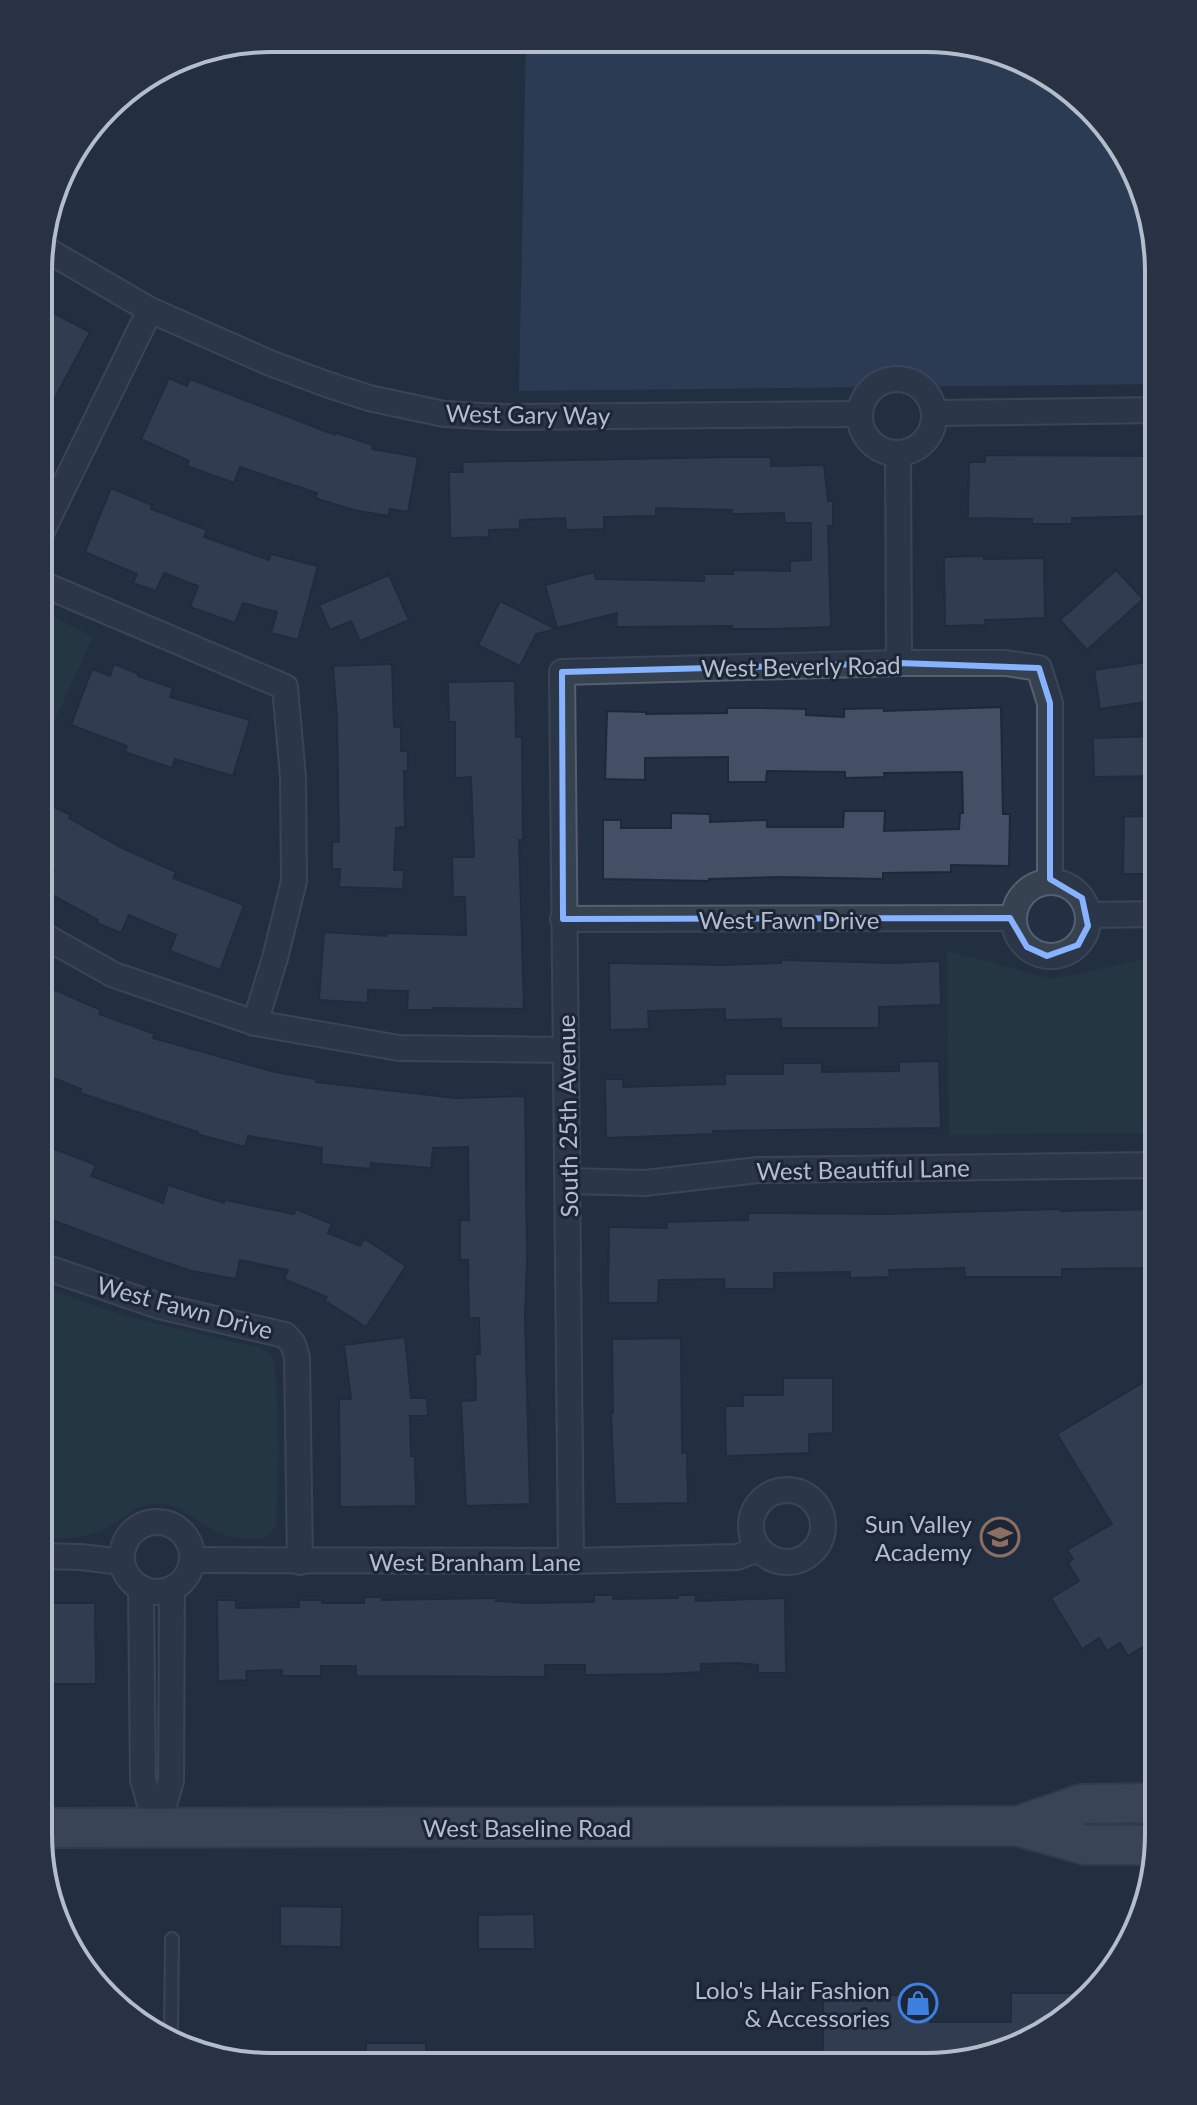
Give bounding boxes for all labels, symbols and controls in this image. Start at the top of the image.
street label: West Gary Way [445,398,611,430]
street label: West Beverly Road [701,650,901,682]
street label: West Fawn Drive [699,905,879,934]
street label: South 25th Avenue [551,1014,583,1218]
street label: West Beautiful Lane [756,1153,970,1185]
street label: West Fawn Drive [94,1270,276,1344]
place label: Sun Valley Academy [865,1509,973,1566]
school or university icon: Sun Valley Academy [979,1516,1021,1558]
street label: West Branham Lane [369,1547,581,1576]
street label: West Baseline Road [423,1813,631,1842]
place label: Lolo's Hair Fashion & Accessories [695,1975,890,2032]
shop icon: Lolo's Hair Fashion & Accessories [897,1982,939,2024]

